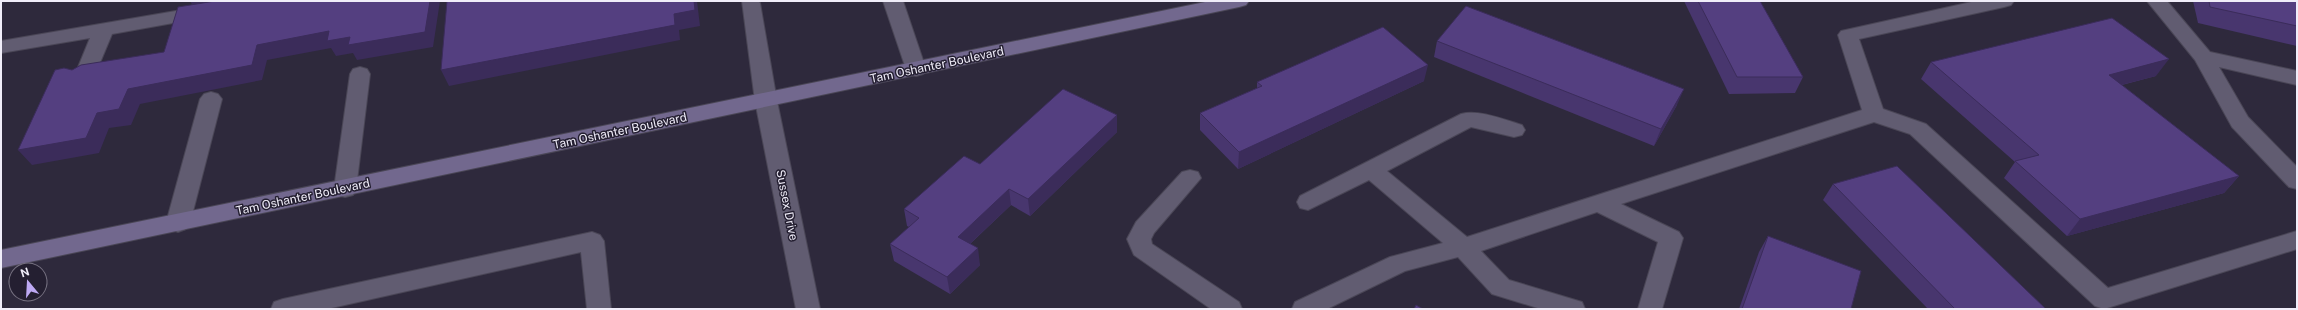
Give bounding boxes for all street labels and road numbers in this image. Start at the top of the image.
street label: Tam Oshanter Boulevard [869,44,1005,86]
street label: Tam Oshanter Boulevard [552,110,688,152]
street label: Sussex Drive [773,168,801,242]
street label: Tam Oshanter Boulevard [235,176,371,218]

